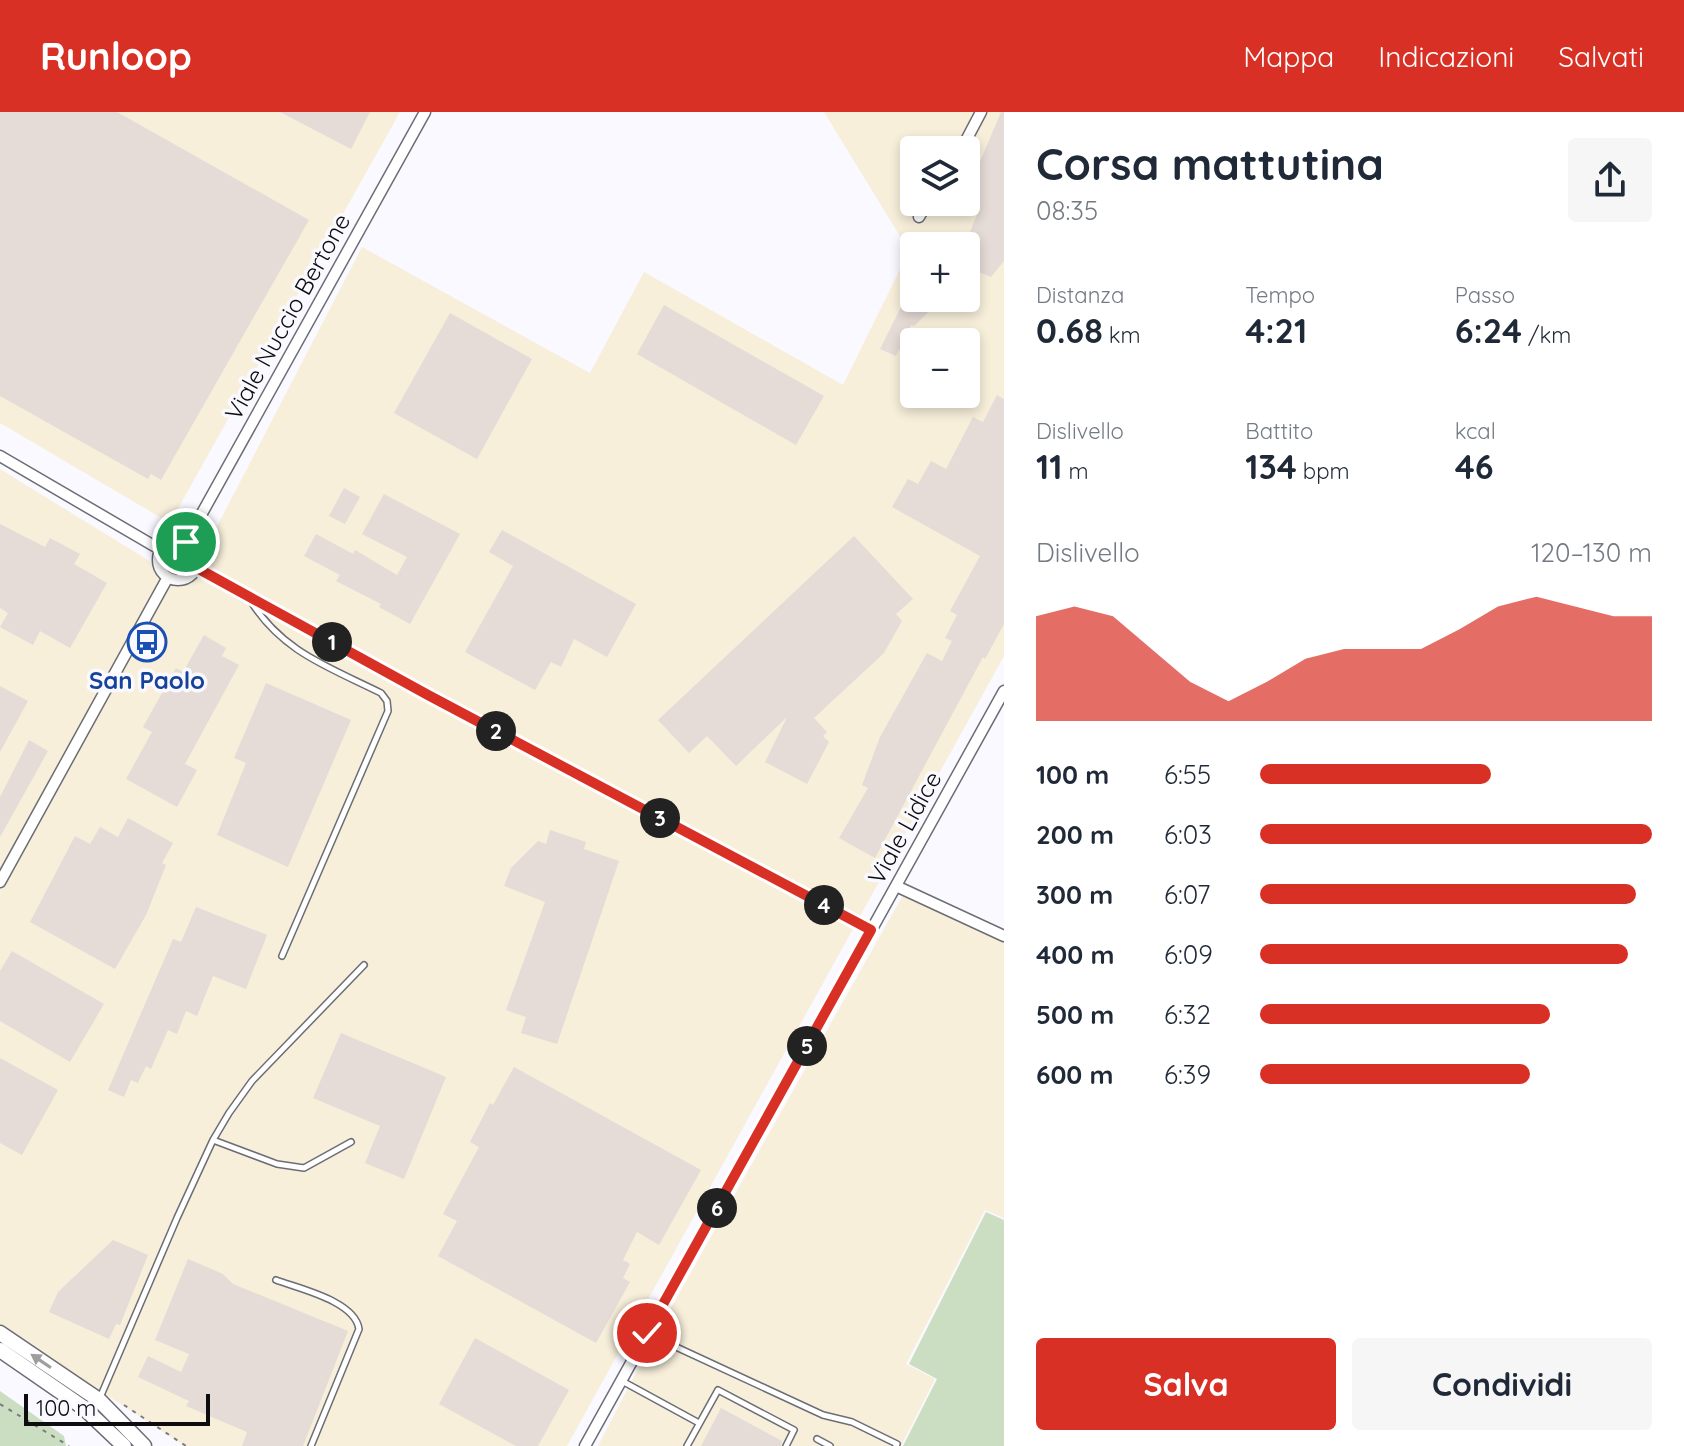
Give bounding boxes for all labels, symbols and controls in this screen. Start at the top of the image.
text: Runloop [40,32,192,80]
text: Mappa [1243,39,1334,74]
text: Indicazioni [1378,39,1514,74]
text: Salvati [1558,39,1644,74]
map controls [900,136,980,408]
button: layers [900,136,980,216]
text: Corsa mattutina [1036,136,1384,191]
button: share [1568,138,1652,222]
text: 08:35 [1036,194,1098,227]
street label: Viale Nuccio Bertone [218,208,356,425]
button: + [900,232,980,312]
text: Distanza [1036,281,1124,309]
text: Tempo [1245,281,1315,309]
text: Passo [1455,281,1515,309]
text: 0.68 [1036,309,1103,352]
text: 4:21 [1245,309,1307,352]
text: 6:24 [1455,309,1522,352]
text: km [1103,321,1141,349]
text: /km [1522,321,1571,349]
button: − [900,328,980,408]
text: Dislivello [1036,417,1124,445]
text: Battito [1245,417,1313,445]
text: kcal [1455,417,1496,445]
text: 11 [1036,445,1062,488]
text: 134 [1245,445,1297,488]
text: 46 [1455,445,1493,488]
text: m [1062,457,1089,485]
text: bpm [1297,457,1350,485]
pin [152,508,220,576]
icon: arrive [164,520,208,564]
text: Dislivello [1036,536,1140,569]
text: 120–130 m [1531,536,1652,569]
bus stop icon: San Paolo [126,621,168,663]
pin: 1 [312,622,352,662]
text: 1 [328,628,336,656]
place label: San Paolo [89,665,205,695]
pin: 2 [476,711,516,751]
text: 2 [490,717,502,745]
text: 100 m [1036,758,1109,791]
text: 6:55 [1164,758,1211,791]
street label: Viale Lidice [861,766,947,889]
pin: 3 [640,798,680,838]
text: 3 [654,804,666,832]
text: 200 m [1036,818,1114,851]
text: 6:03 [1164,818,1212,851]
text: 300 m [1036,878,1113,911]
text: 6:07 [1164,878,1210,911]
pin: 4 [804,885,844,925]
text: 4 [818,891,830,919]
text: 400 m [1036,938,1114,971]
text: 6:09 [1164,938,1213,971]
text: 500 m [1036,998,1114,1031]
text: 6:32 [1164,998,1211,1031]
pin: 5 [787,1026,827,1066]
text: 5 [801,1032,813,1060]
text: 600 m [1036,1058,1114,1091]
text: 6:39 [1164,1058,1211,1091]
pin: 6 [697,1188,737,1228]
text: 6 [711,1194,723,1222]
pin [613,1299,681,1367]
icon: check [625,1311,669,1355]
button: Salva [1036,1338,1336,1430]
button: Condividi [1352,1338,1652,1430]
one-way arrow [31,1354,52,1369]
scale bar [24,1390,210,1426]
text: 100 m [36,1394,96,1422]

